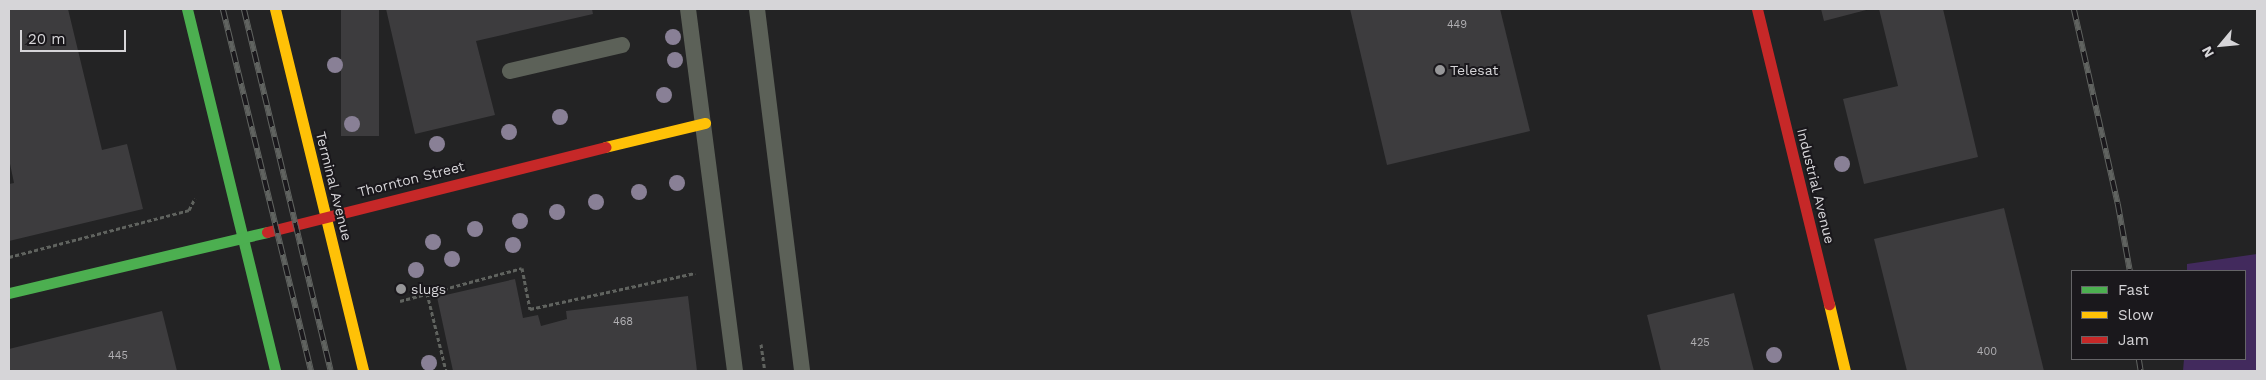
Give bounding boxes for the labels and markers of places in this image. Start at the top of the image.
place label: Telesat [1450,62,1498,78]
marker: Telesat [1434,64,1446,76]
place label: slugs [411,281,446,297]
marker: slugs [395,283,407,295]

